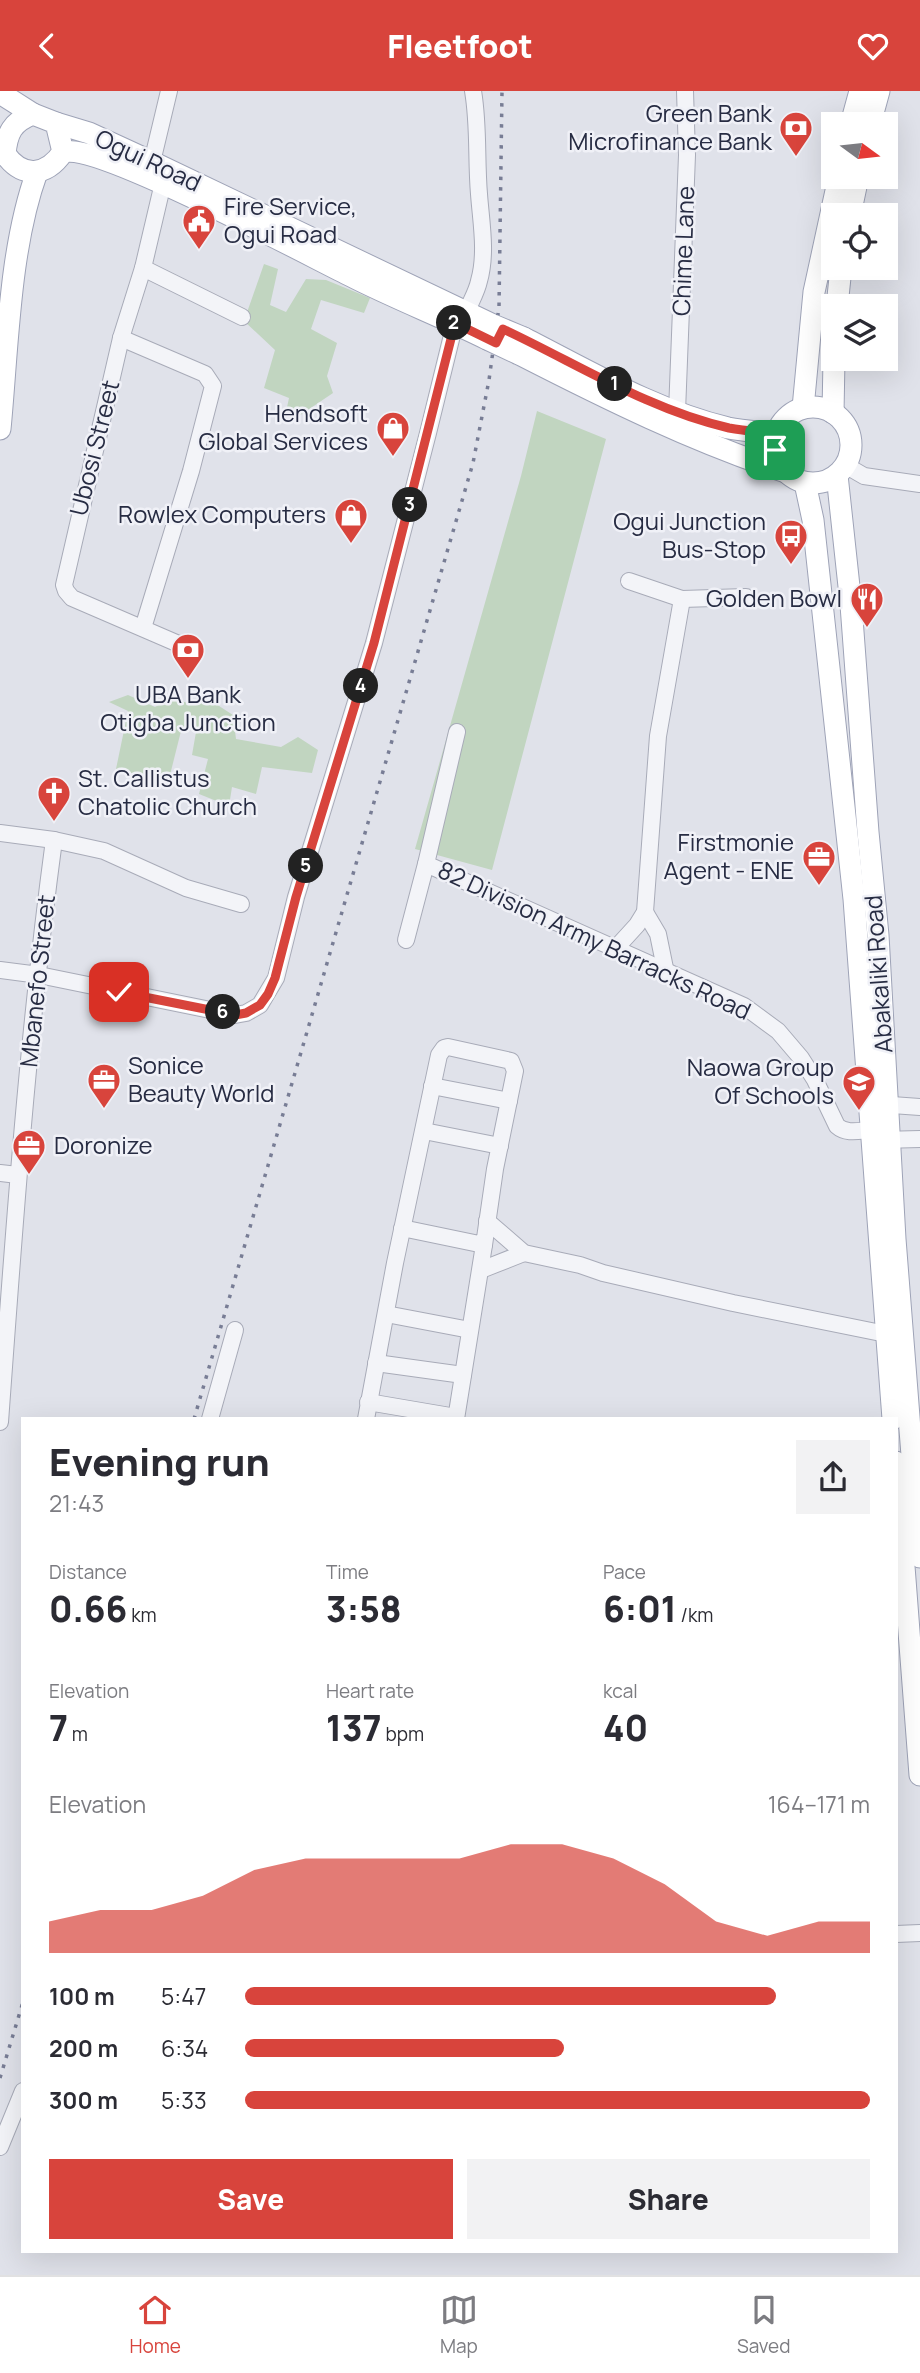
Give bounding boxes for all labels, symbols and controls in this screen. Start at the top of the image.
text: Fleetfoot [387,24,533,68]
icon: back [28,27,66,65]
icon: heart [854,27,892,65]
place label: Green Bank Microfinance Bank [568,96,773,157]
bank icon: Green Bank Microfinance Bank [777,109,815,158]
north arrow [821,112,898,189]
map controls [821,112,898,371]
street label: Ogui Road [90,121,207,198]
street label: Chime Lane [664,185,701,316]
place label: Fire Service, Ogui Road [224,189,357,250]
public building icon: Fire Service, Ogui Road [180,202,218,251]
button: locate [821,203,898,280]
button: layers [821,294,898,371]
pin: 2 [436,306,472,341]
text: 2 [448,309,459,335]
pin: 1 [598,367,632,401]
text: 1 [610,370,619,396]
street label: Ubosi Street [61,376,126,519]
place label: Hendsoft Global Services [199,396,368,457]
shop icon: Hendsoft Global Services [374,409,412,458]
pin [745,420,805,480]
icon: arrive [756,431,794,469]
pin: 3 [392,487,428,523]
text: 3 [404,491,415,517]
shop icon: Rowlex Computers [332,496,370,545]
place label: Rowlex Computers [118,497,326,530]
place label: Ogui Junction Bus-Stop [613,504,766,565]
bus stop icon: Ogui Junction Bus-Stop [772,517,810,566]
restaurant icon: Golden Bowl [848,580,886,629]
place label: Golden Bowl [706,581,842,614]
bank icon: UBA Bank Otigba Junction [169,631,207,680]
pin: 4 [344,669,378,703]
text: 4 [355,672,366,698]
place label: UBA Bank Otigba Junction [100,677,276,738]
place label: St. Callistus Chatolic Church [78,761,257,822]
church icon: St. Callistus Chatolic Church [35,774,73,823]
place label: Firstmonie Agent - ENE [664,825,794,886]
office icon: Firstmonie Agent - ENE [800,838,838,887]
pin: 5 [288,849,324,883]
text: 5 [300,852,311,878]
street label: 82 Division Army Barracks Road [433,852,757,1027]
street label: Mbanefo Street [11,893,62,1069]
street label: Abakaliki Road [856,894,899,1054]
pin [89,962,149,1022]
icon: check [100,973,138,1011]
pin: 6 [206,995,241,1030]
text: 6 [217,998,228,1024]
place label: Sonice Beauty World [128,1048,275,1109]
place label: Naowa Group Of Schools [687,1050,834,1111]
office icon: Sonice Beauty World [85,1061,123,1110]
school or university icon: Naowa Group Of Schools [840,1063,878,1112]
office icon: Doronize [10,1127,48,1176]
place label: Doronize [54,1128,153,1161]
text: Evening run [49,1435,270,1487]
button: share [796,1440,870,1514]
text: 21:43 [49,1487,104,1519]
text: Distance [49,1559,127,1585]
text: Time [326,1559,369,1585]
text: Pace [603,1559,646,1585]
text: 0.66 [49,1585,127,1633]
text: 3:58 [326,1585,402,1633]
text: 6:01 [603,1585,677,1633]
text: km [127,1602,157,1628]
text: /km [677,1602,713,1628]
text: Elevation [49,1678,129,1704]
text: Heart rate [326,1678,414,1704]
text: kcal [603,1678,638,1704]
text: 7 [49,1704,68,1752]
text: 137 [326,1704,382,1752]
text: 40 [603,1704,648,1752]
text: m [68,1721,88,1747]
text: bpm [382,1721,424,1747]
text: Elevation [49,1788,146,1820]
text: 164–171 m [768,1788,870,1820]
text: 100 m [49,1980,115,2012]
text: 5:47 [161,1980,206,2012]
text: 200 m [49,2032,118,2064]
text: 6:34 [161,2032,208,2064]
text: 300 m [49,2084,118,2116]
text: 5:33 [161,2084,207,2116]
button: Save [49,2159,453,2239]
button: Share [467,2159,870,2239]
tab: Home [130,2291,181,2359]
tab: Map [440,2291,478,2359]
tab: Saved [737,2291,790,2359]

